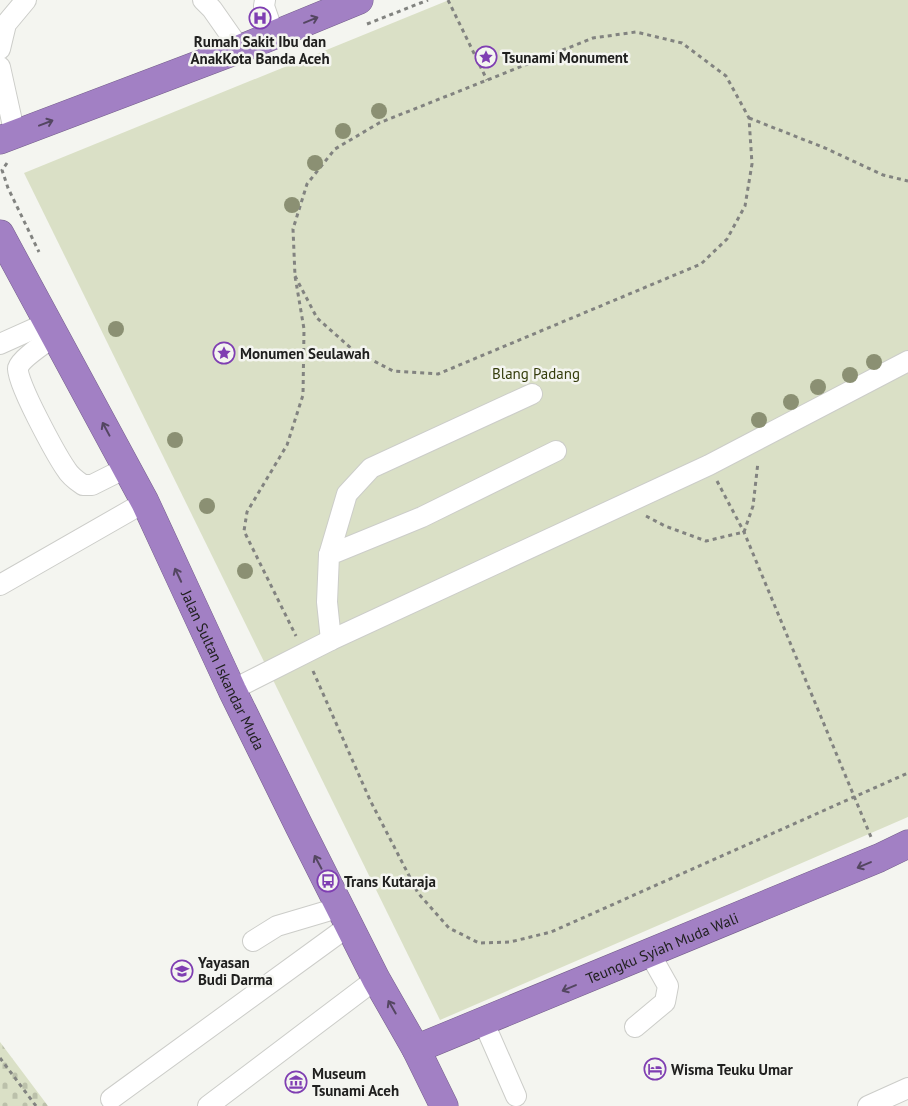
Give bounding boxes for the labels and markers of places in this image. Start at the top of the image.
hospital icon: Rumah Sakit Ibu dan AnakKota Banda Aceh [248,6,272,30]
place label: Rumah Sakit Ibu dan AnakKota Banda Aceh [190,32,330,68]
place icon: Tsunami Monument [474,45,498,69]
place label: Tsunami Monument [502,48,629,67]
place icon: Monumen Seulawah [212,341,236,365]
place label: Monumen Seulawah [240,344,370,363]
bus stop icon: Trans Kutaraja [316,869,340,893]
place label: Trans Kutaraja [344,872,436,891]
place label: Yayasan Budi Darma [197,953,273,989]
school or university icon: Yayasan Budi Darma [170,959,194,983]
hotel icon: Wisma Teuku Umar [643,1057,667,1081]
place label: Wisma Teuku Umar [671,1060,794,1079]
place label: Museum Tsunami Aceh [312,1064,399,1100]
museum icon: Museum Tsunami Aceh [284,1070,308,1094]

